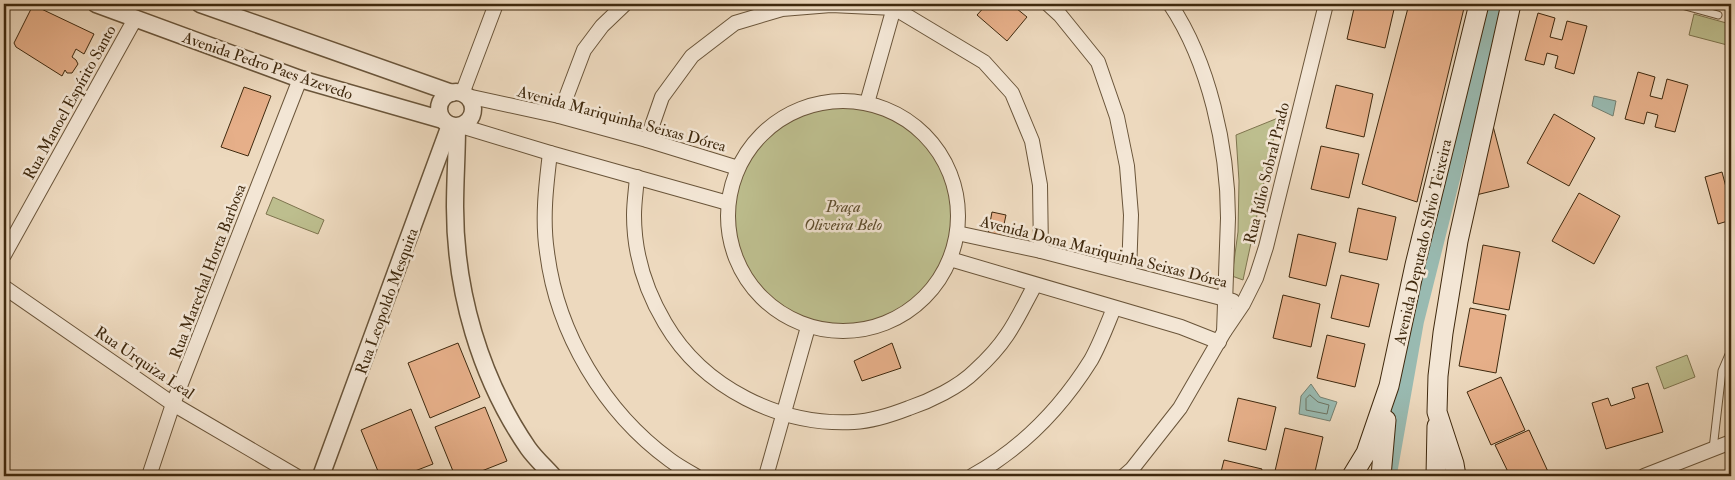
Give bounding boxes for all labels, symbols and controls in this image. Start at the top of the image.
street label: Rua Manoel Espírito Santo [19,21,122,184]
street label: Avenida Pedro Paes Azevedo [179,27,356,105]
street label: Avenida Mariquinha Seixas Dórea [514,81,729,157]
street label: Rua Júlio Sobral Prado [1240,100,1295,246]
street label: Avenida Deputado Sílvio Teixeira [1389,137,1457,348]
street label: Rua Marechal Horta Barbosa [165,181,251,361]
park label: Praça Oliveira Belo [804,197,882,235]
street label: Avenida Dona Mariquinha Seixas Dórea [977,211,1230,293]
street label: Rua Leopoldo Mesquita [351,225,424,378]
street label: Rua Urquiza Leal [91,322,198,404]

